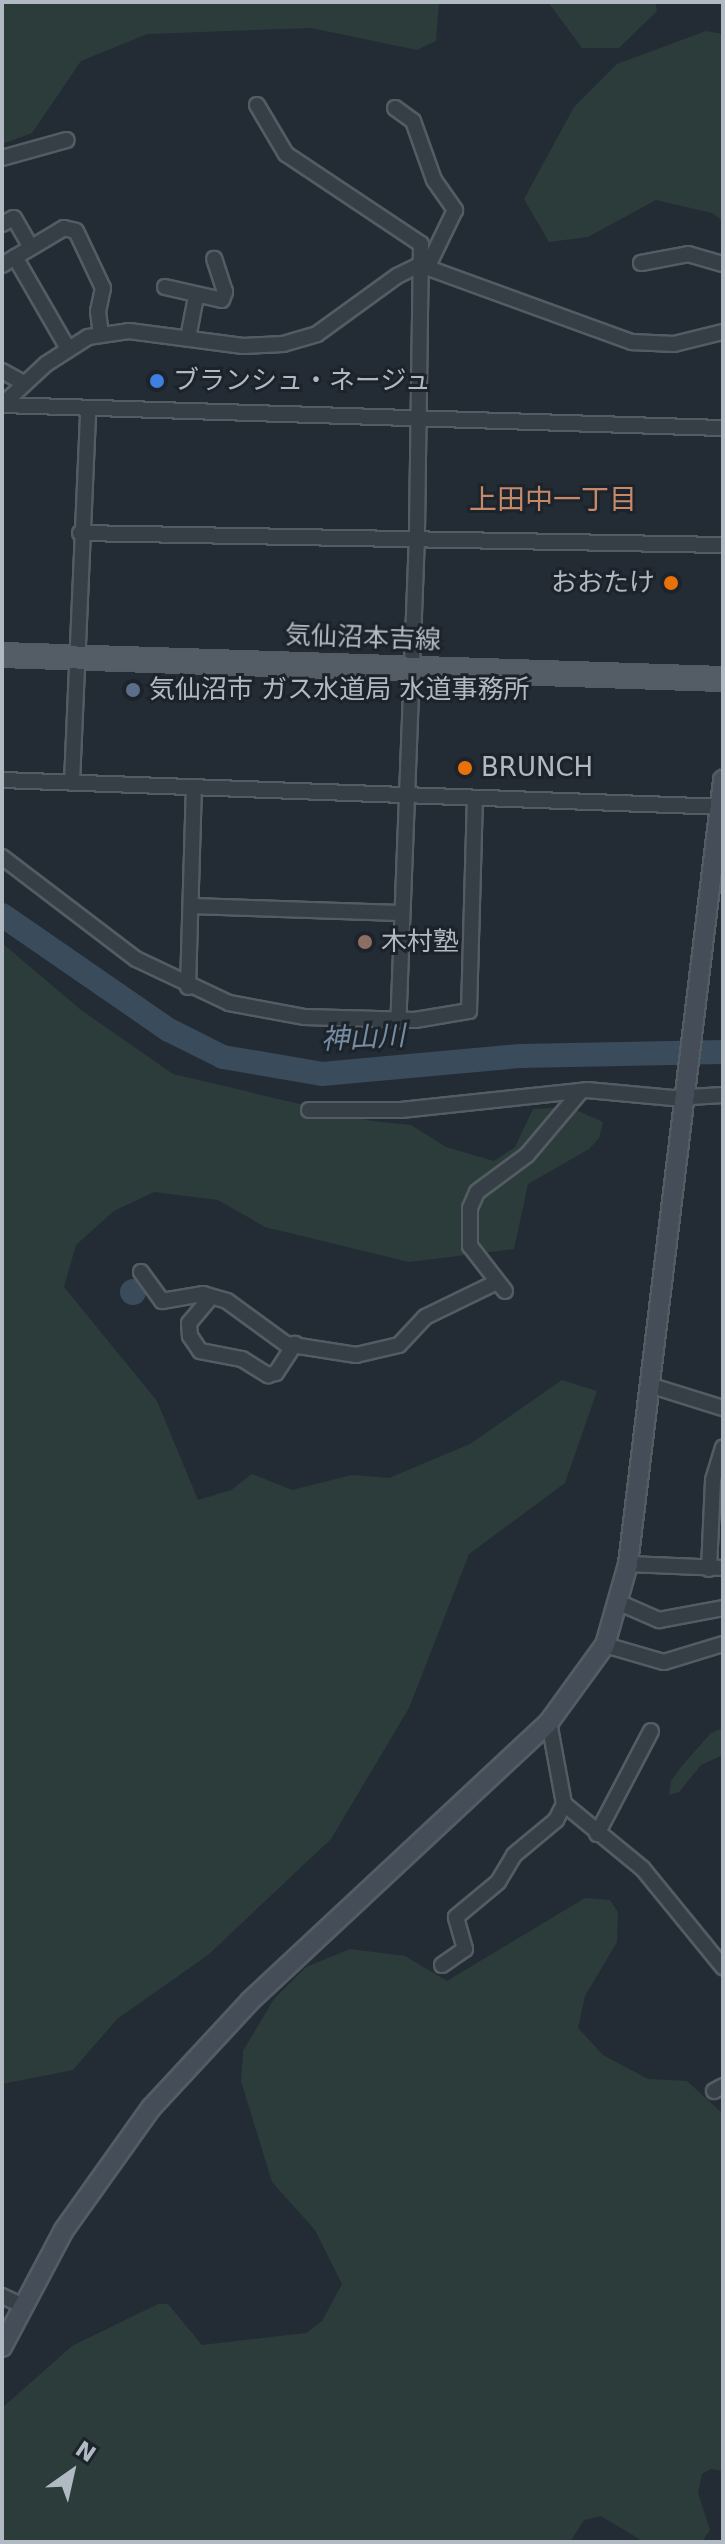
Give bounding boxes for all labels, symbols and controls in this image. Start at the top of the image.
place label: ブランシュ・ネージュ [173,365,433,397]
marker: ブランシュ・ネージュ [148,372,166,390]
district label: 上田中一丁目 [469,483,637,517]
place label: おおたけ [551,567,655,599]
marker: おおたけ [662,574,680,592]
street label: 気仙沼本吉線 [285,620,441,656]
place label: 気仙沼市 ガス水道局 水道事務所 [149,674,530,706]
marker: 気仙沼市 ガス水道局 水道事務所 [124,681,142,699]
place label: BRUNCH [481,752,593,784]
marker: BRUNCH [456,759,474,777]
place label: 木村塾 [381,926,459,958]
marker: 木村塾 [356,933,374,951]
water label: 神山川 [320,1019,406,1057]
north arrow [32,2432,112,2512]
text: N [71,2436,100,2467]

